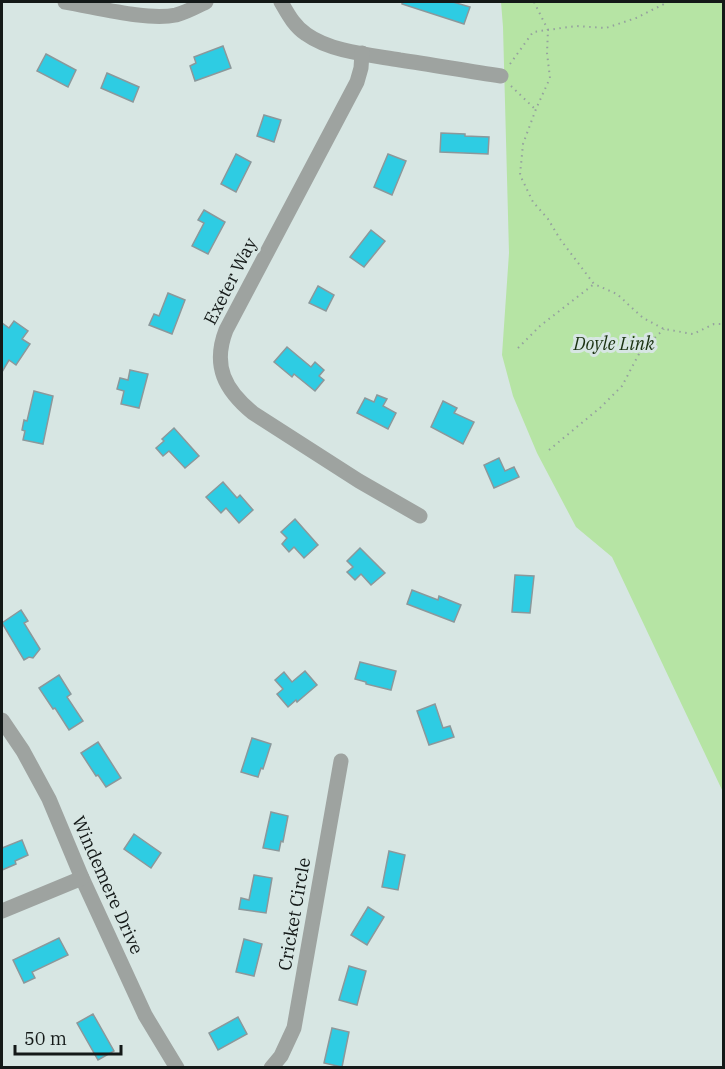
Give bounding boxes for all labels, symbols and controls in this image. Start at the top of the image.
street label: Exeter Way [198,233,262,328]
park label: Doyle Link [573,332,655,355]
street label: Windemere Drive [67,812,149,958]
street label: Cricket Circle [273,856,315,972]
scale bar [15,1018,122,1056]
text: 50 m [24,1027,67,1050]

